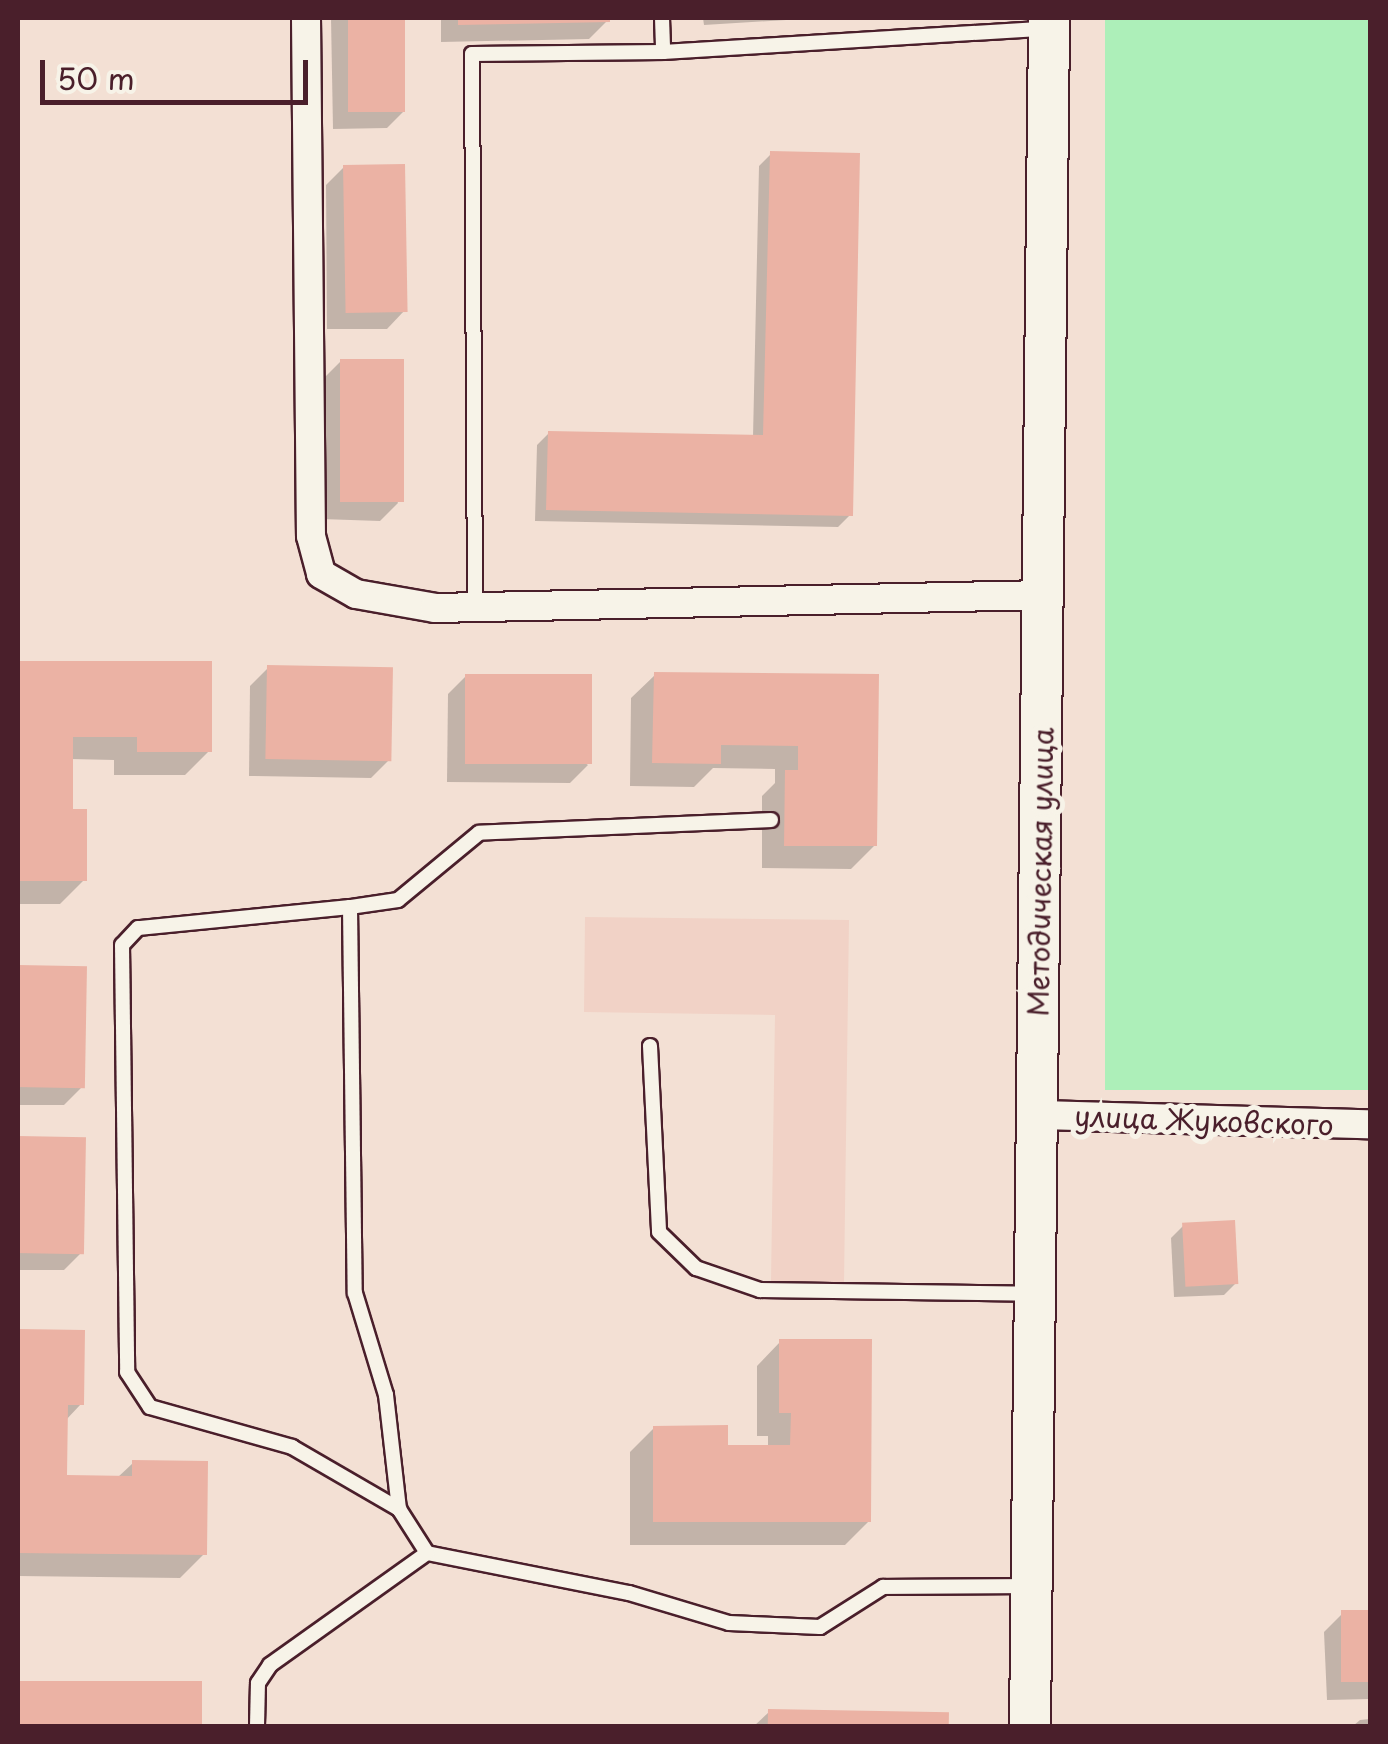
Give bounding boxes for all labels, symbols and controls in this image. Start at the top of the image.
scale bar [45,40,312,102]
text: 50 m [57,55,135,100]
street label: Методическая улица [1021,726,1059,1018]
street label: улица Жуковского [1073,1099,1335,1141]

